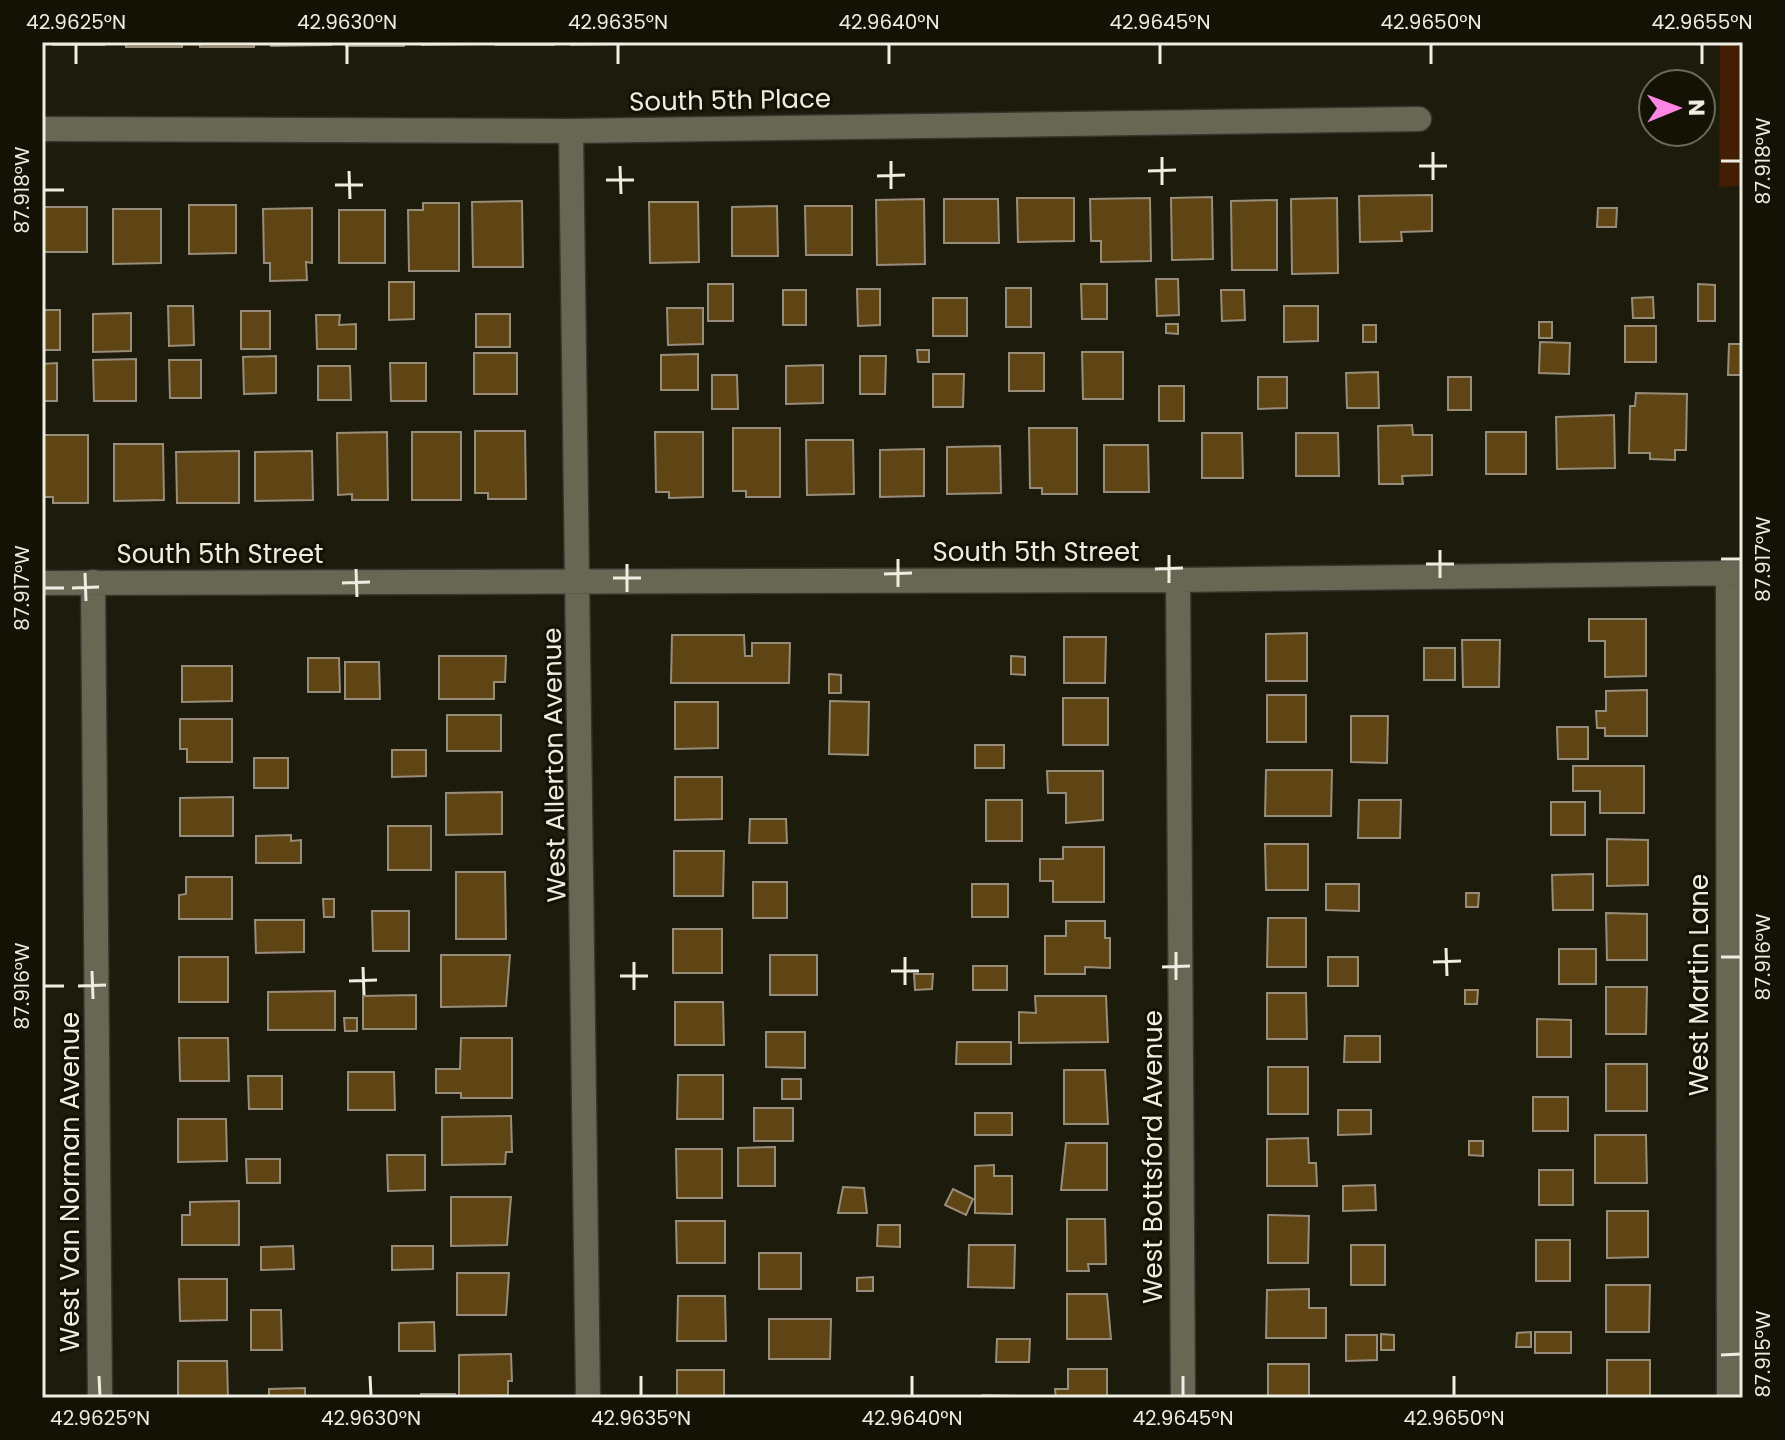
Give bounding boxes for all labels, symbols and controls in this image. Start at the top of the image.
text: 42.9625°N [26,8,126,36]
text: 42.9630°N [297,8,397,36]
text: 42.9635°N [568,8,668,36]
text: 42.9640°N [839,8,939,36]
text: 42.9645°N [1110,8,1210,36]
text: 42.9650°N [1381,8,1481,36]
text: 42.9655°N [1652,8,1752,36]
north arrow [1637,68,1717,148]
street label: South 5th Place [629,80,831,120]
text: N [1681,99,1712,116]
text: 87.918°W [1749,117,1777,205]
text: 87.918°W [8,146,36,234]
text: 87.917°W [1749,516,1777,602]
street label: South 5th Street [932,534,1140,570]
street label: South 5th Street [116,536,324,572]
text: 87.917°W [8,545,36,631]
street label: West Allerton Avenue [534,627,574,903]
street label: West Martin Lane [1681,874,1717,1096]
text: 87.916°W [1749,913,1777,1001]
text: 87.916°W [8,942,36,1030]
street label: West Bottsford Avenue [1135,1010,1171,1304]
street label: West Van Norman Avenue [52,1012,88,1352]
text: 87.915°W [1749,1310,1777,1398]
text: 42.9625°N [50,1404,150,1432]
text: 42.9630°N [321,1404,421,1432]
text: 42.9635°N [591,1404,691,1432]
text: 42.9640°N [862,1404,962,1432]
text: 42.9645°N [1133,1404,1233,1432]
text: 42.9650°N [1404,1404,1504,1432]

